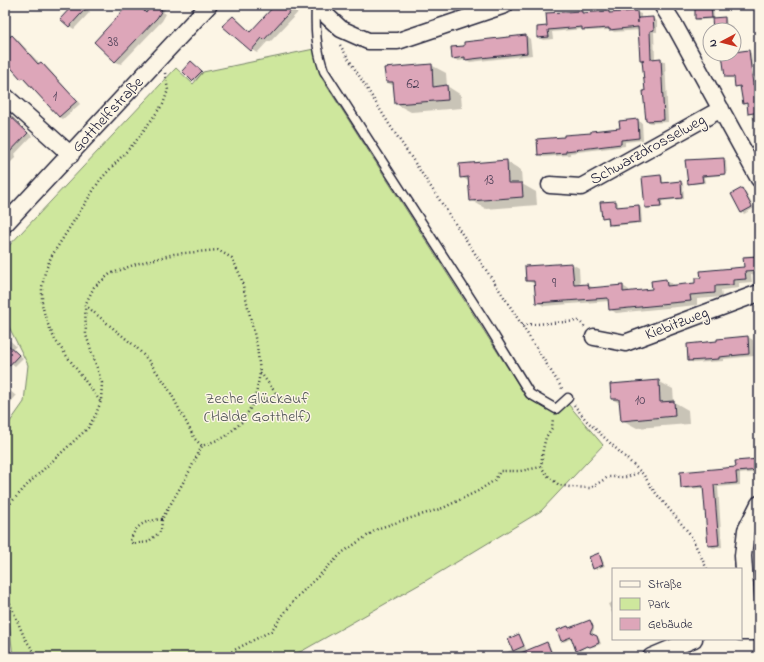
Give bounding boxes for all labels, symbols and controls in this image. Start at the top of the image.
north arrow [702,22,742,62]
house number: 38 [107,32,119,53]
text: N [705,38,721,48]
street label: Gotthelfstraße [66,71,150,159]
house number: 62 [406,74,420,95]
house number: 1 [53,86,58,107]
street label: Schwarzdrosselweg [586,108,710,192]
house number: 13 [484,170,494,191]
house number: 9 [552,273,557,294]
street label: Kiebitzweg [642,301,712,347]
park label: Zeche Glückauf (Halde Gotthelf) [204,387,310,429]
house number: 10 [635,390,645,411]
legend [612,568,742,640]
text: Straße [648,576,682,594]
text: Park [648,596,670,614]
text: Gebäude [648,616,693,634]

